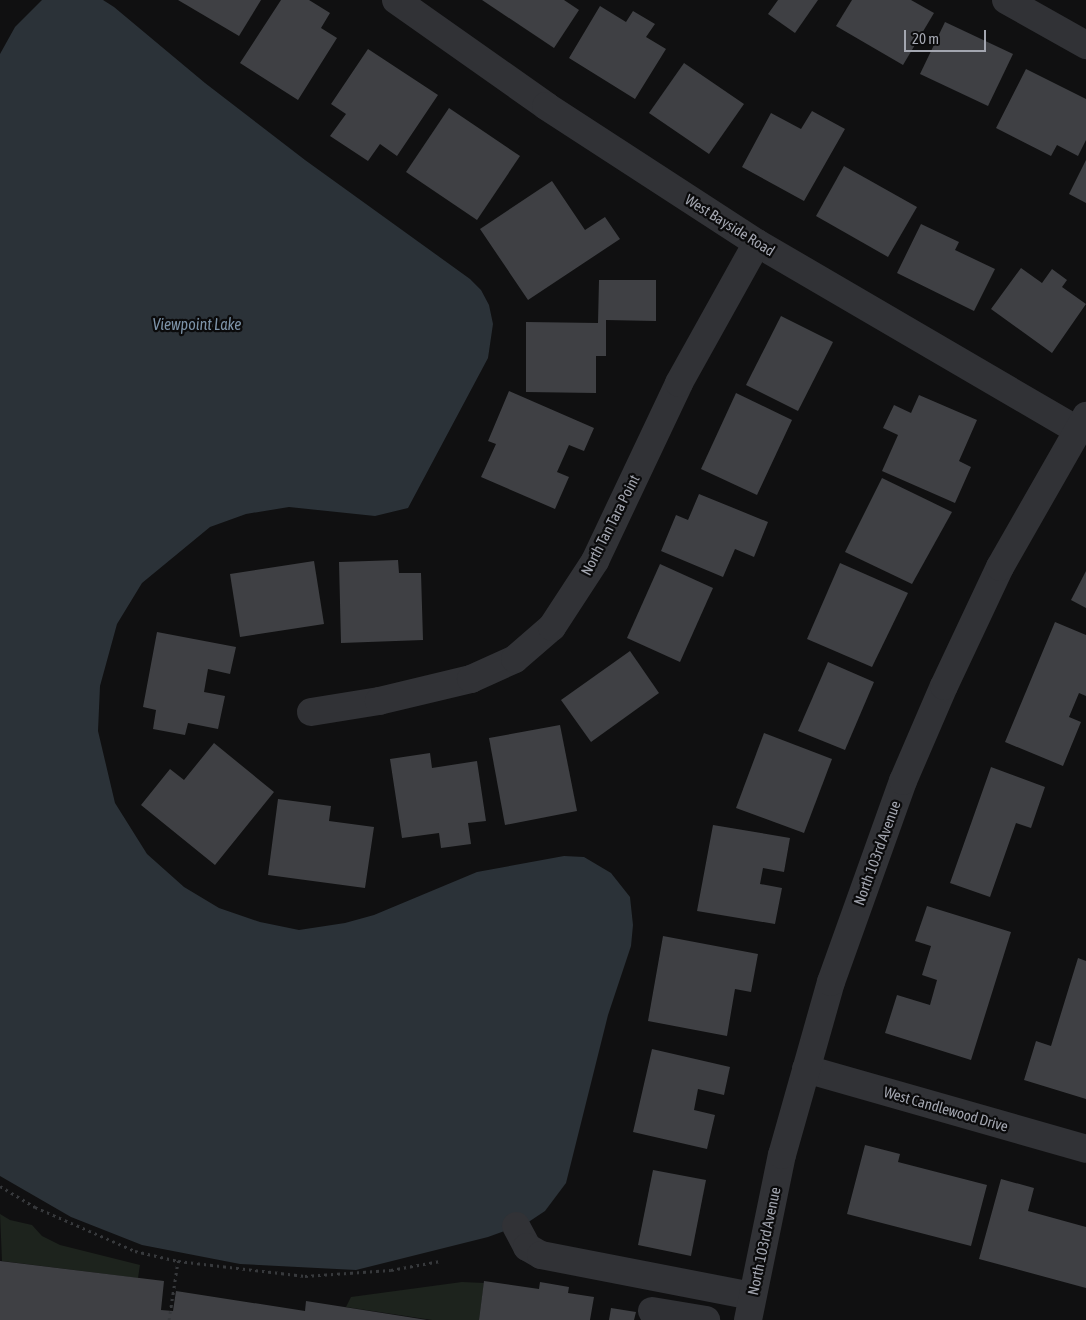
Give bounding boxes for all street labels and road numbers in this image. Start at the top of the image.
street label: West Bayside Road [682,190,778,260]
street label: North Tan Tara Point [577,472,643,578]
street label: North 103rd Avenue [850,798,904,908]
street label: West Candlewood Drive [882,1083,1010,1135]
street label: North 103rd Avenue [744,1185,784,1297]

